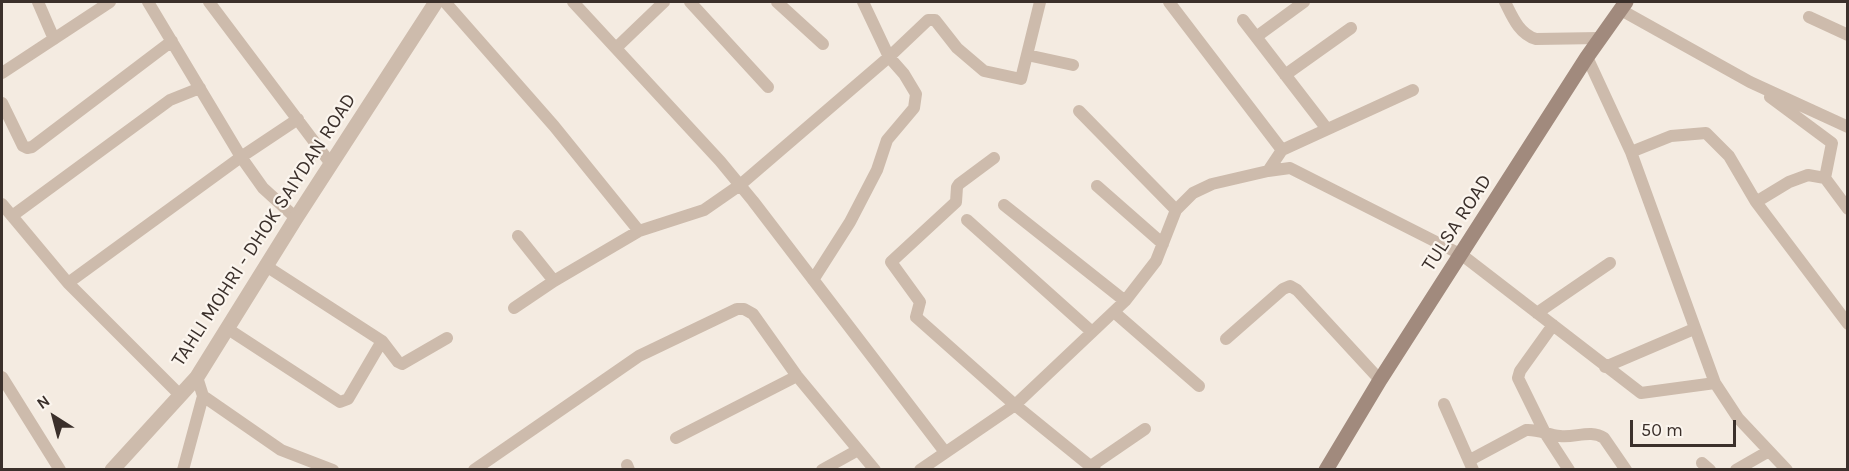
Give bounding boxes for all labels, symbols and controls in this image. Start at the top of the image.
street label: TAHLI MOHRI - DHOK SAIYDAN ROAD [167,89,361,371]
street label: TULSA ROAD [1417,170,1497,276]
north arrow [24,387,84,447]
text: N [33,391,53,413]
scale bar [1633,408,1740,446]
text: 50 m [1641,419,1683,441]

